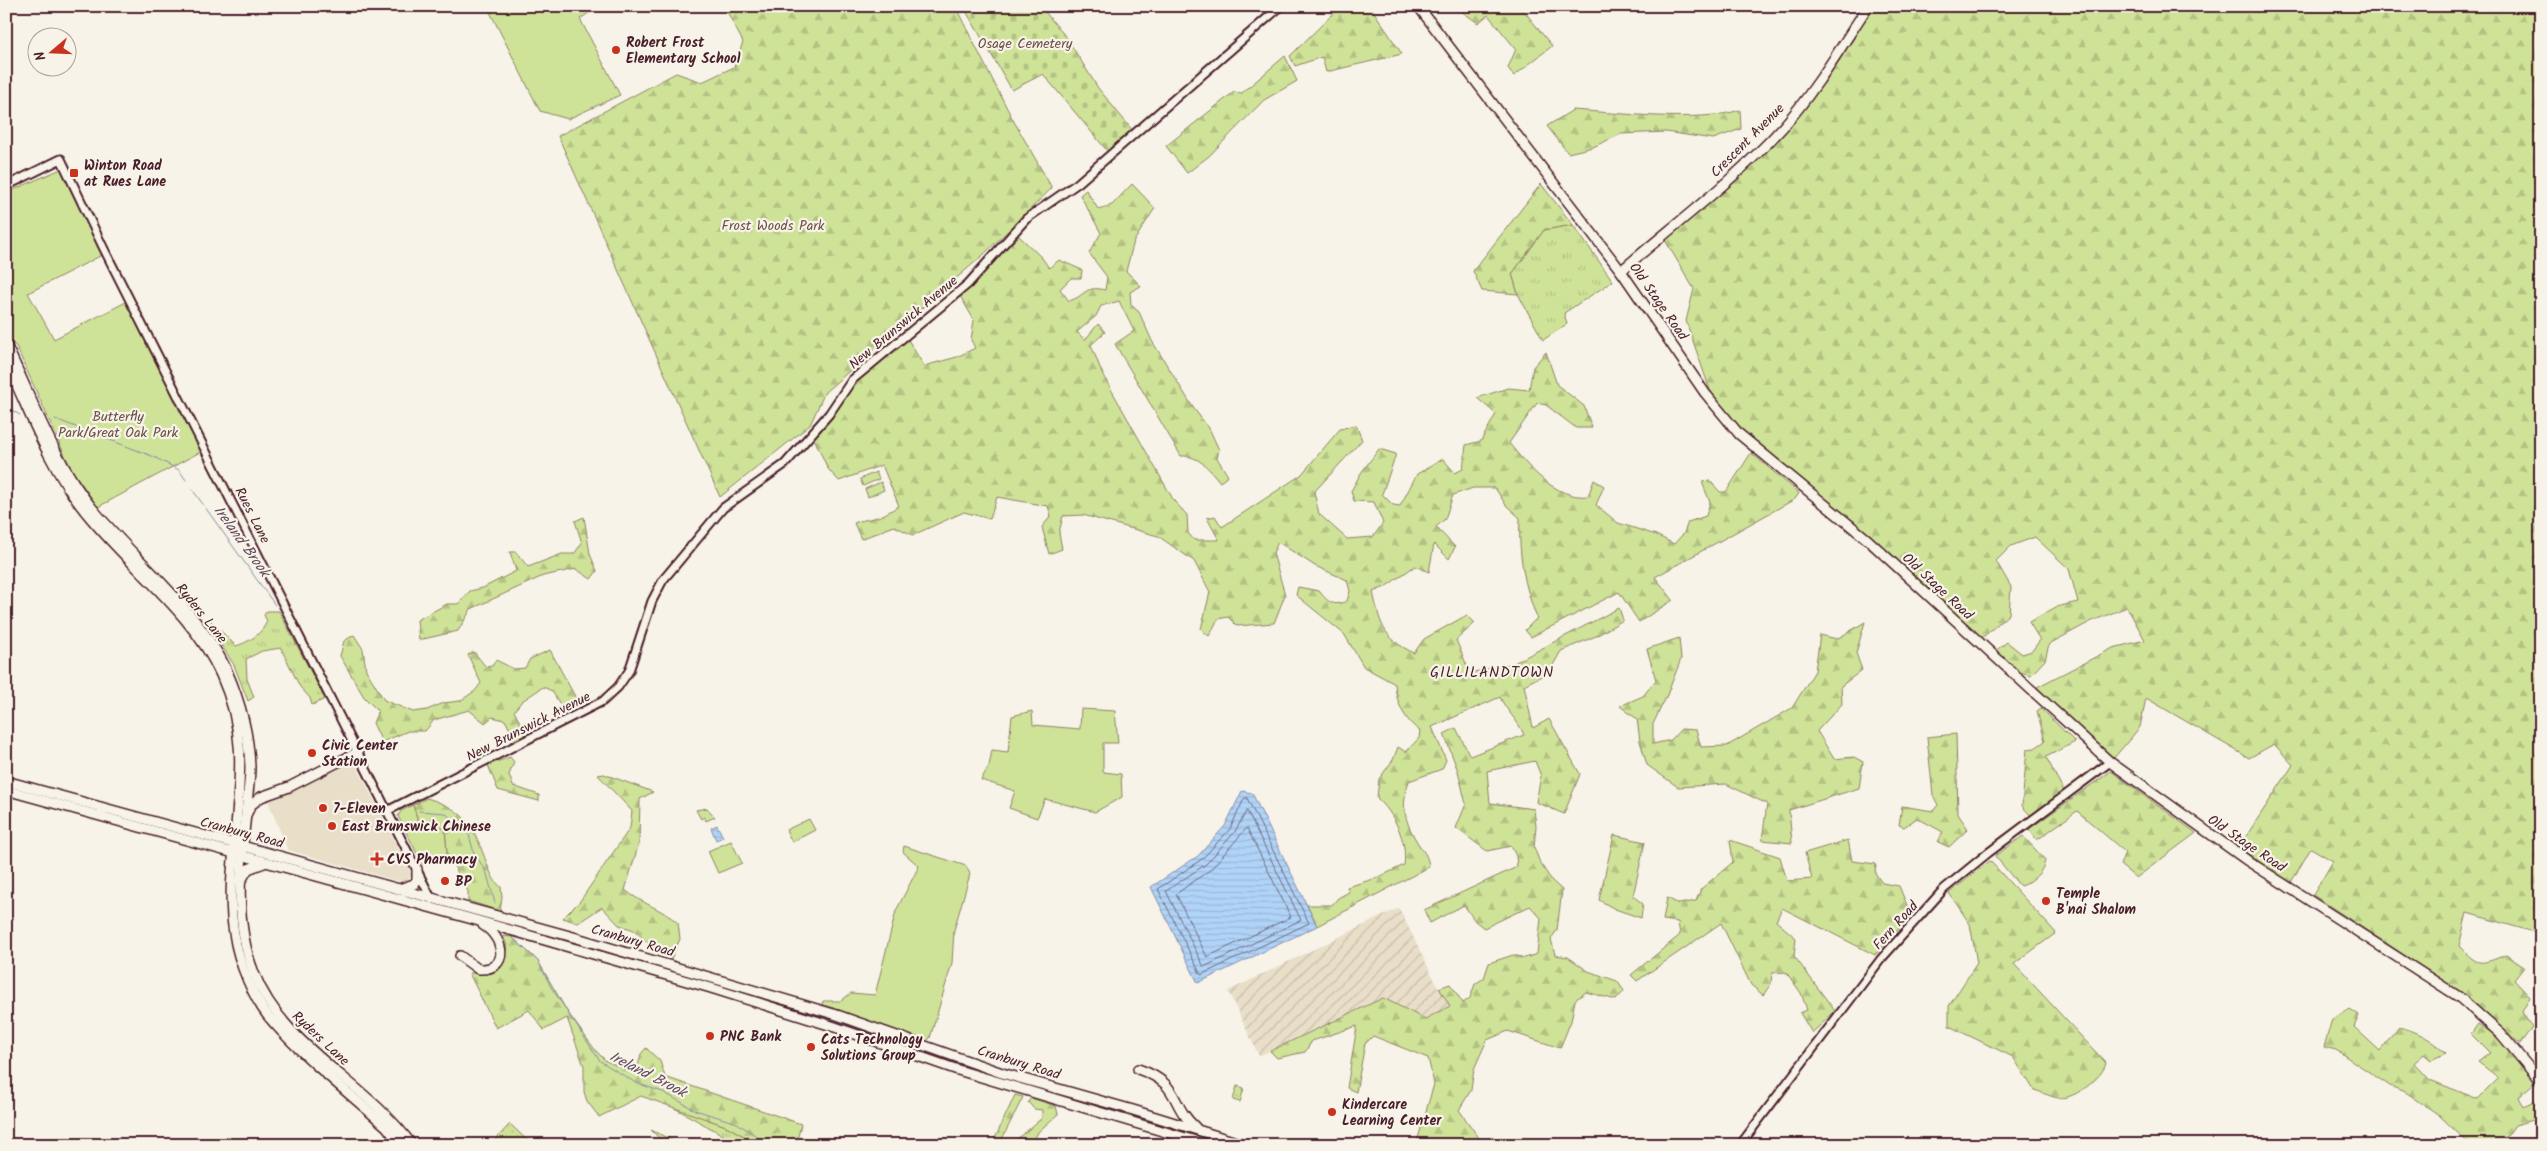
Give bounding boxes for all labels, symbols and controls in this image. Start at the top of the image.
north arrow [28,28,78,78]
place label: Robert Frost Elementary School [626,32,741,70]
park label: Osage Cemetery [978,33,1073,55]
marker: Robert Frost Elementary School [610,44,622,56]
text: N [29,48,52,64]
street label: Crescent Avenue [1705,98,1790,183]
place label: Winton Road at Rues Lane [84,155,166,193]
marker: Winton Road at Rues Lane [68,167,80,179]
park label: Frost Woods Park [722,215,825,237]
street label: Old Stage Road [1623,258,1694,346]
street label: New Brunswick Avenue [844,270,964,375]
park label: Butterfly Park/Great Oak Park [58,406,178,444]
street label: Rues Lane [229,483,276,548]
water label: Ireland Brook [207,501,277,584]
street label: Old Stage Road [1897,548,1979,626]
street label: Ryders Lane [170,579,233,649]
district label: GILLILANDTOWN [1430,661,1554,685]
street label: New Brunswick Avenue [462,686,595,768]
place label: Civic Center Station [322,735,398,773]
marker: Civic Center Station [306,747,318,759]
place label: 7-Eleven [333,798,386,820]
marker: 7-Eleven [317,802,329,814]
street label: Old Stage Road [2203,809,2291,879]
street label: Cranbury Road [197,811,287,855]
place label: East Brunswick Chinese [342,816,491,838]
marker: East Brunswick Chinese [326,820,338,832]
place label: CVS Pharmacy [387,849,477,871]
marker: CVS Pharmacy [371,853,383,865]
place label: BP [455,871,473,893]
marker: BP [439,875,451,887]
place label: Temple B'nai Shalom [2056,883,2137,921]
street label: Fern Road [1868,895,1924,955]
marker: Temple B'nai Shalom [2040,895,2052,907]
street label: Cranbury Road [588,919,678,964]
street label: Ryders Lane [286,1006,355,1072]
place label: PNC Bank [720,1026,782,1048]
place label: Cats Technology Solutions Group [821,1029,923,1067]
marker: PNC Bank [704,1030,716,1042]
street label: Cranbury Road [974,1040,1064,1086]
marker: Cats Technology Solutions Group [805,1041,817,1053]
water label: Ireland Brook [605,1045,692,1105]
place label: Kindercare Learning Center [1342,1094,1442,1132]
marker: Kindercare Learning Center [1326,1106,1338,1118]

